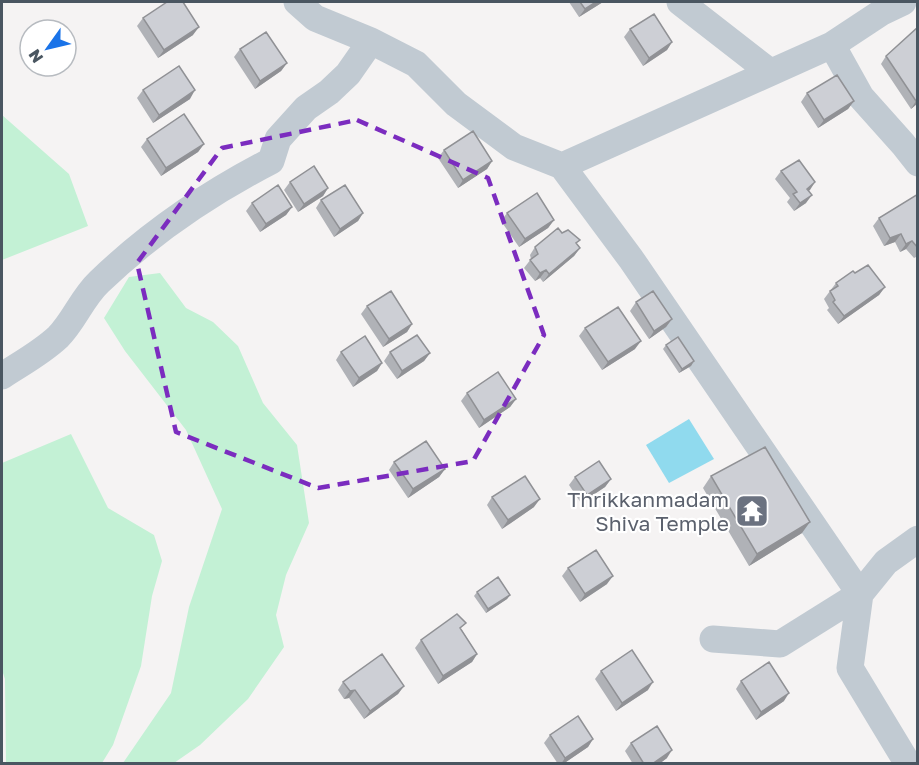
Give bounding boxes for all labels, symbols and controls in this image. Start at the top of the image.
north arrow [18,18,78,78]
text: N [24,46,47,67]
place label: Thrikkanmadam Shiva Temple [567,486,729,536]
temple icon: Thrikkanmadam Shiva Temple [734,493,770,529]

